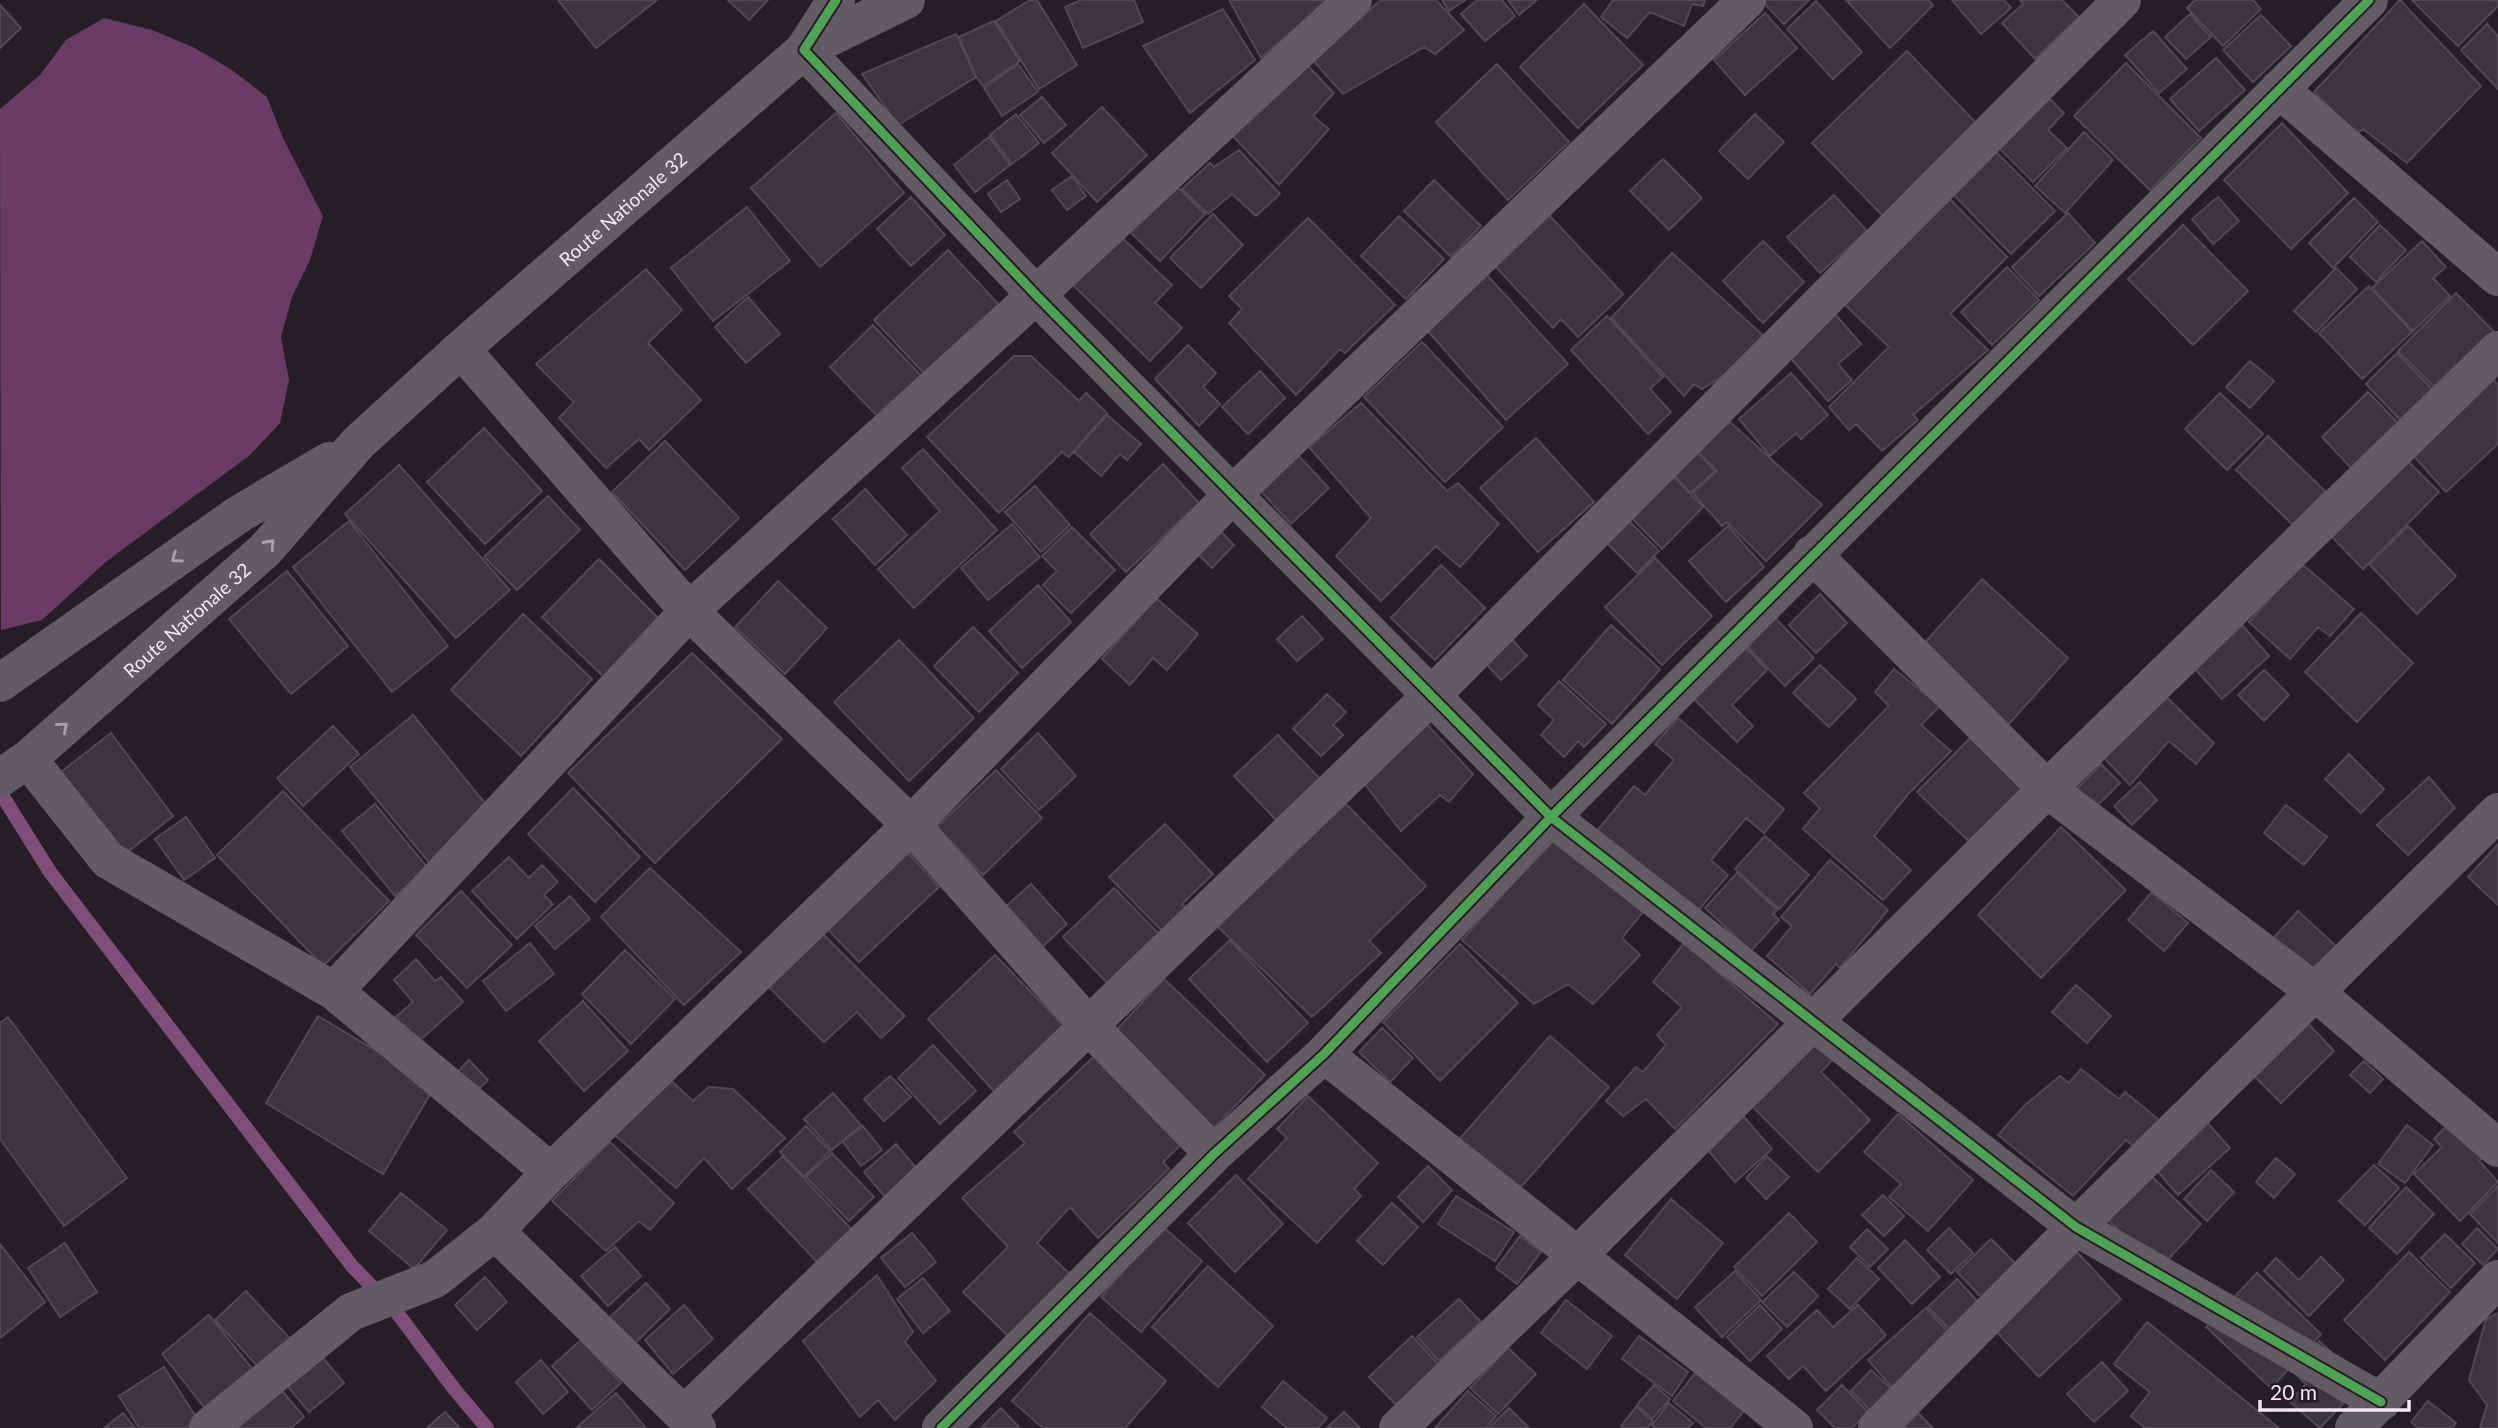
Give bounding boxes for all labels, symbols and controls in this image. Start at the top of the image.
street label: Route Nationale 32 [554,147,691,270]
one-way arrow [262,539,274,552]
one-way arrow [171,550,184,563]
street label: Route Nationale 32 [118,557,255,682]
one-way arrow [55,723,68,735]
scale bar [2260,1368,2409,1412]
text: 20 m [2270,1379,2317,1404]

